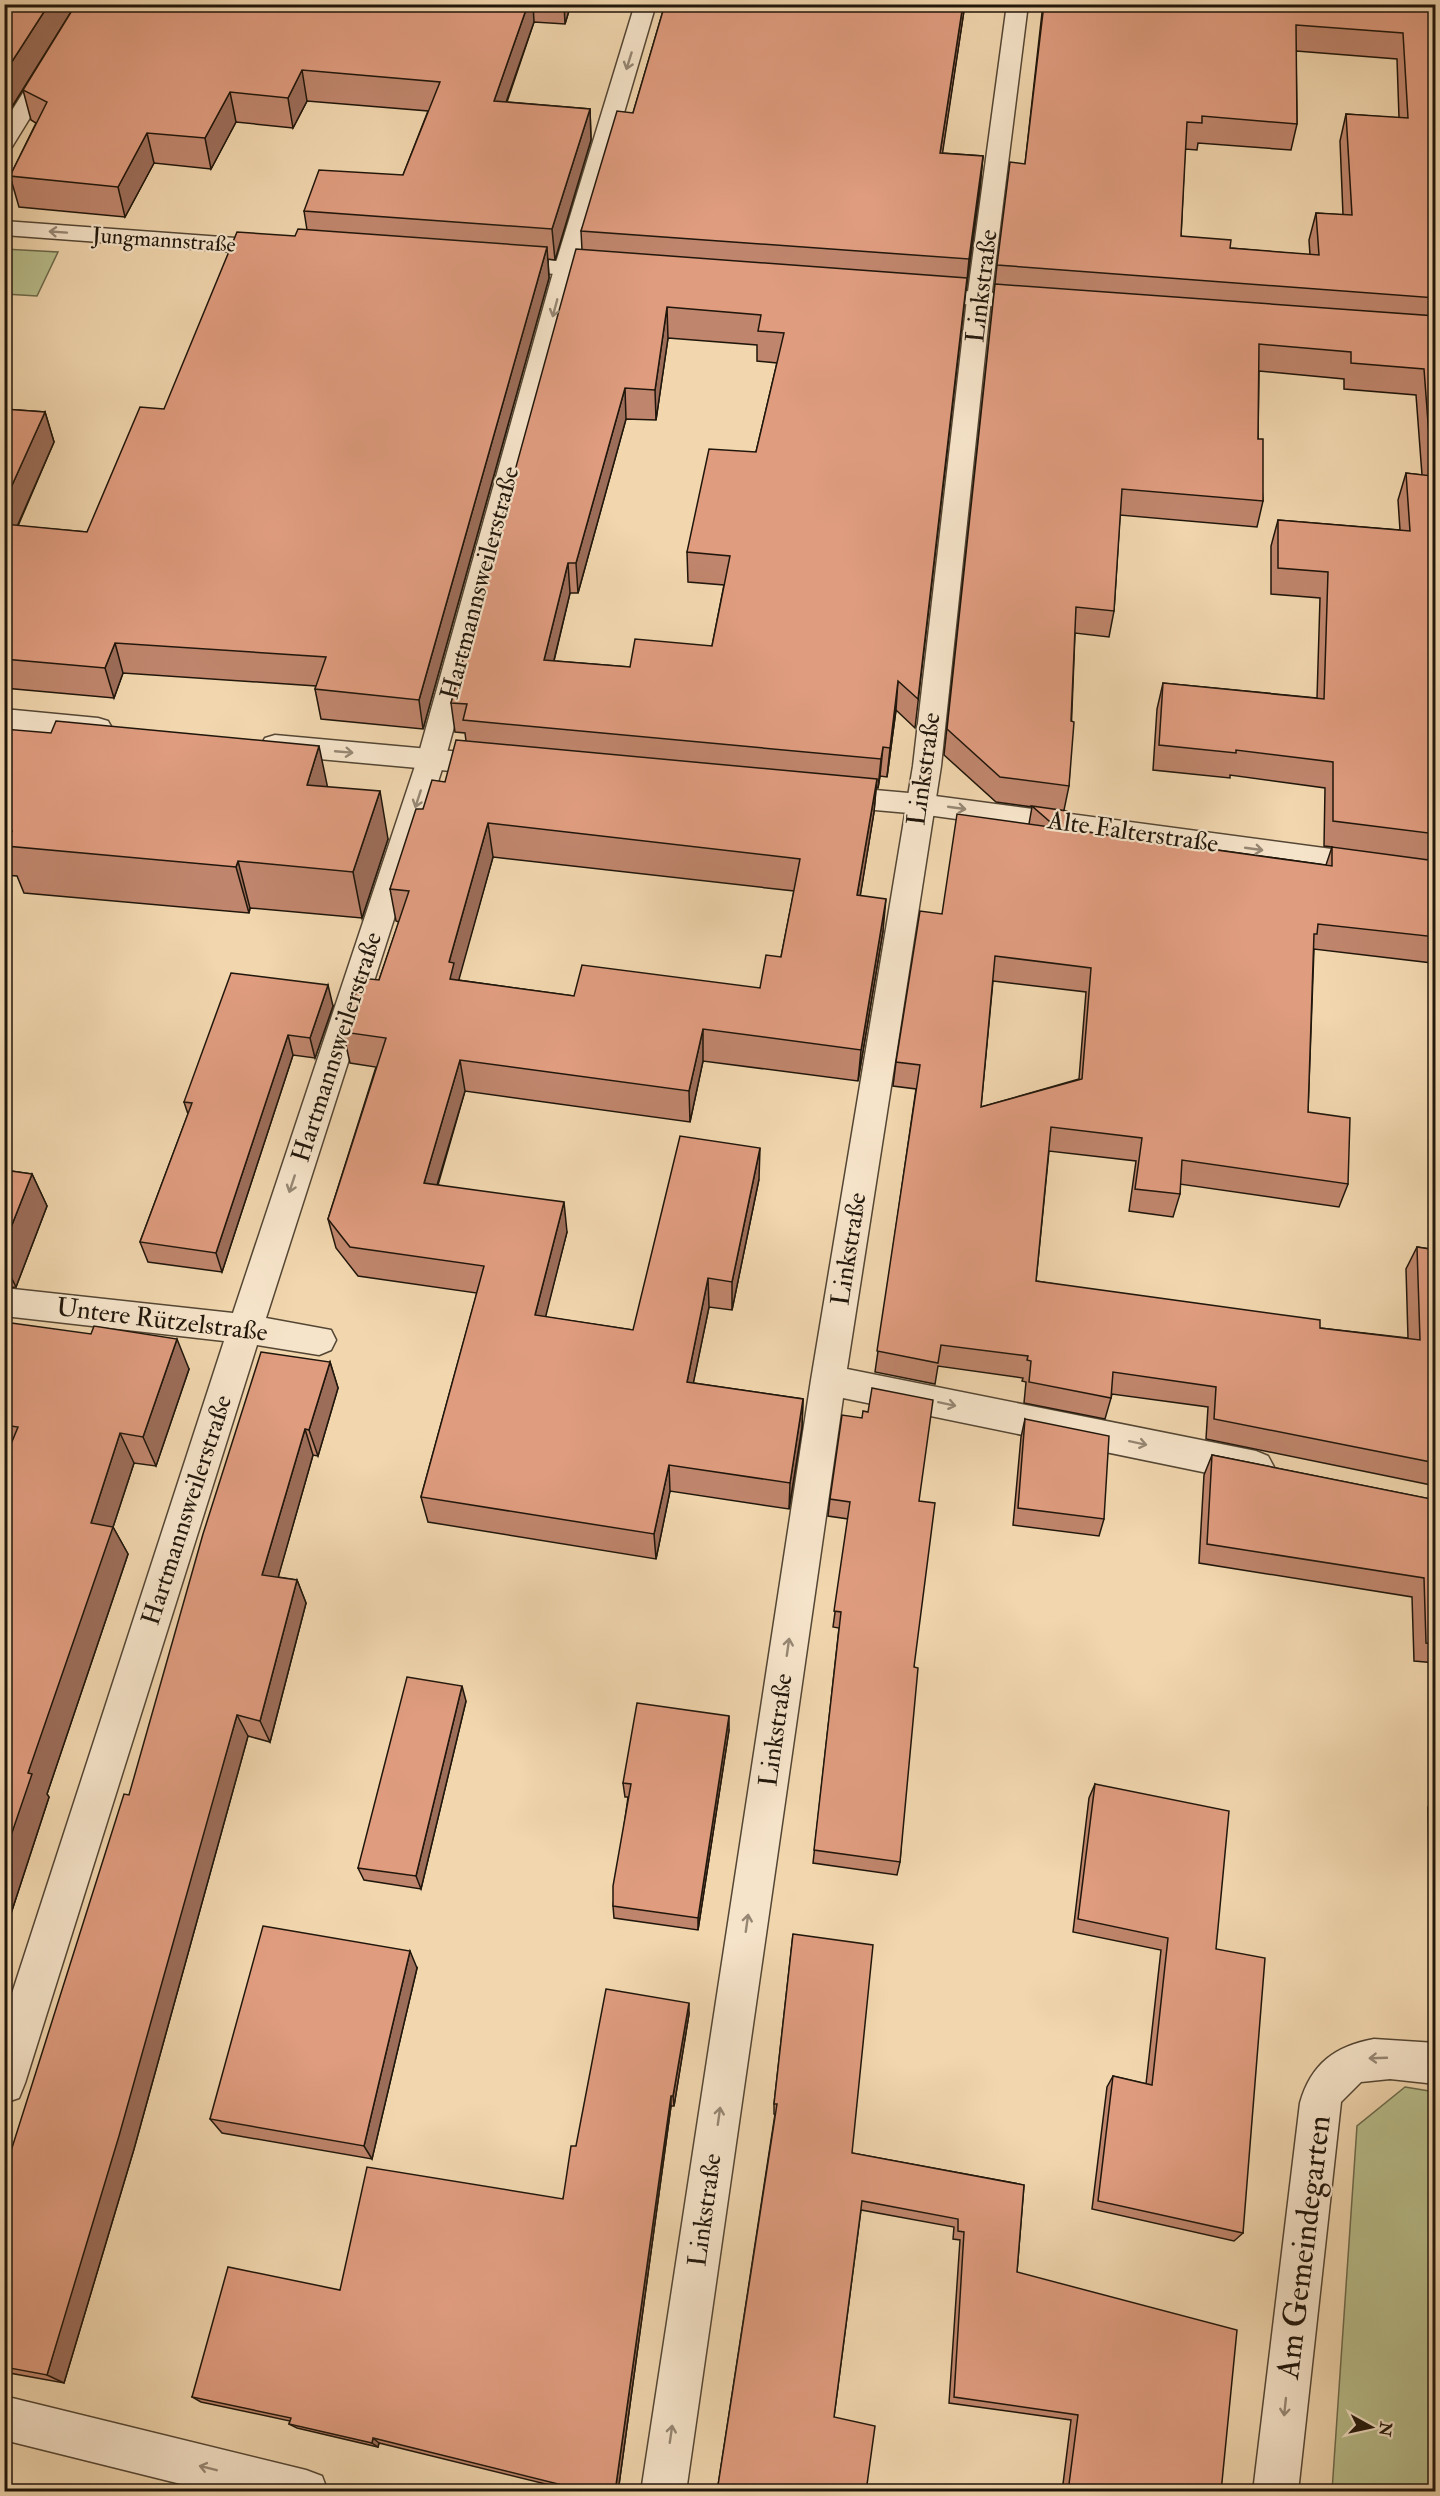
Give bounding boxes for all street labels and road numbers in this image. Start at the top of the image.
street label: Jungmannstraße [90,221,237,259]
street label: Linkstraße [959,227,1005,345]
street label: Hartmannsweilerstraße [433,463,527,703]
street label: Linkstraße [900,710,948,828]
street label: Alte Falterstraße [1045,804,1221,860]
street label: Hartmannsweilerstraße [285,928,389,1166]
street label: Linkstraße [824,1190,874,1308]
street label: Untere Rützelstraße [55,1291,270,1349]
street label: Hartmannsweilerstraße [135,1391,239,1629]
street label: Linkstraße [752,1671,800,1789]
street label: Am Gemeindegarten [1268,2113,1340,2382]
street label: Linkstraße [681,2151,729,2269]

